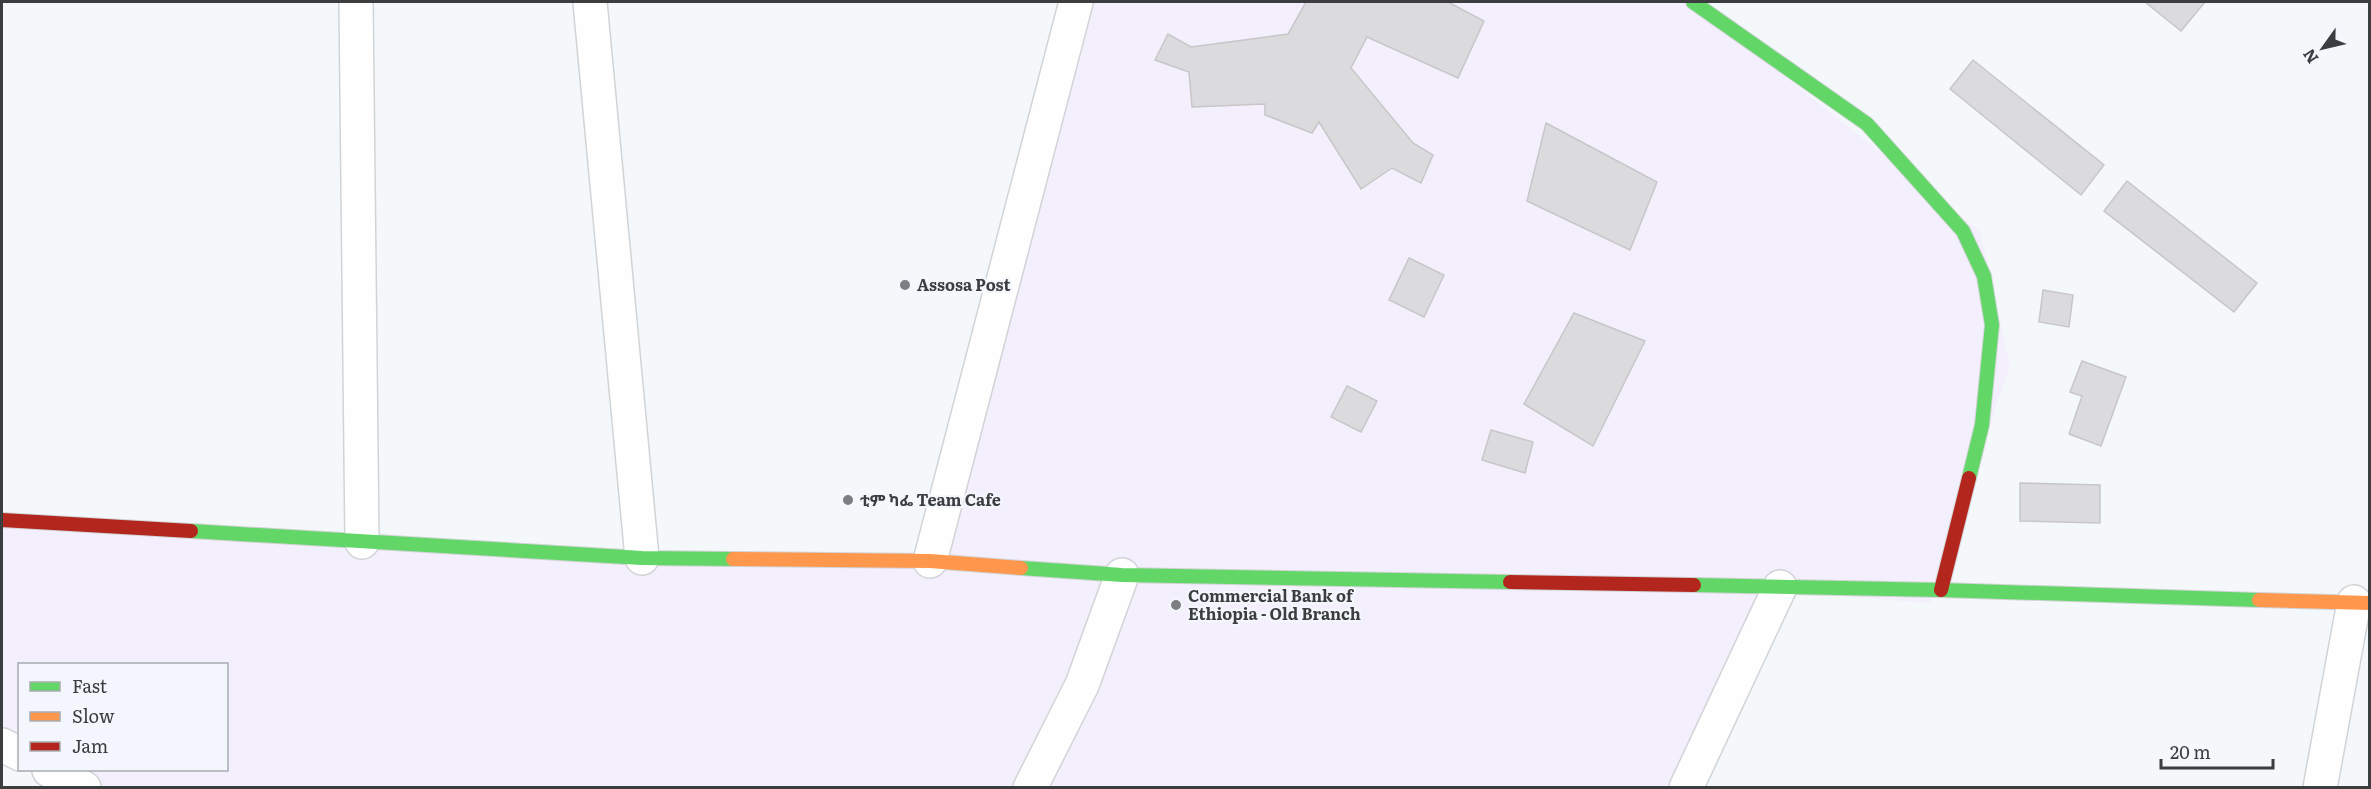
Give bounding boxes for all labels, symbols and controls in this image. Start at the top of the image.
north arrow [2293,18,2353,78]
text: N [2296,45,2323,69]
place label: Assosa Post [917,272,1010,296]
marker: Assosa Post [898,278,912,292]
place label: ቲም ካፌ Team Cafe [860,487,1001,511]
marker: ቲም ካፌ Team Cafe [841,493,855,507]
place label: Commercial Bank of Ethiopia - Old Branch [1188,583,1361,625]
marker: Commercial Bank of Ethiopia - Old Branch [1169,598,1183,612]
legend [18,663,228,771]
text: Fast [72,672,108,699]
text: Slow [72,702,115,729]
text: Jam [72,732,108,759]
scale bar [2161,732,2274,770]
text: 20 m [2170,738,2211,765]

